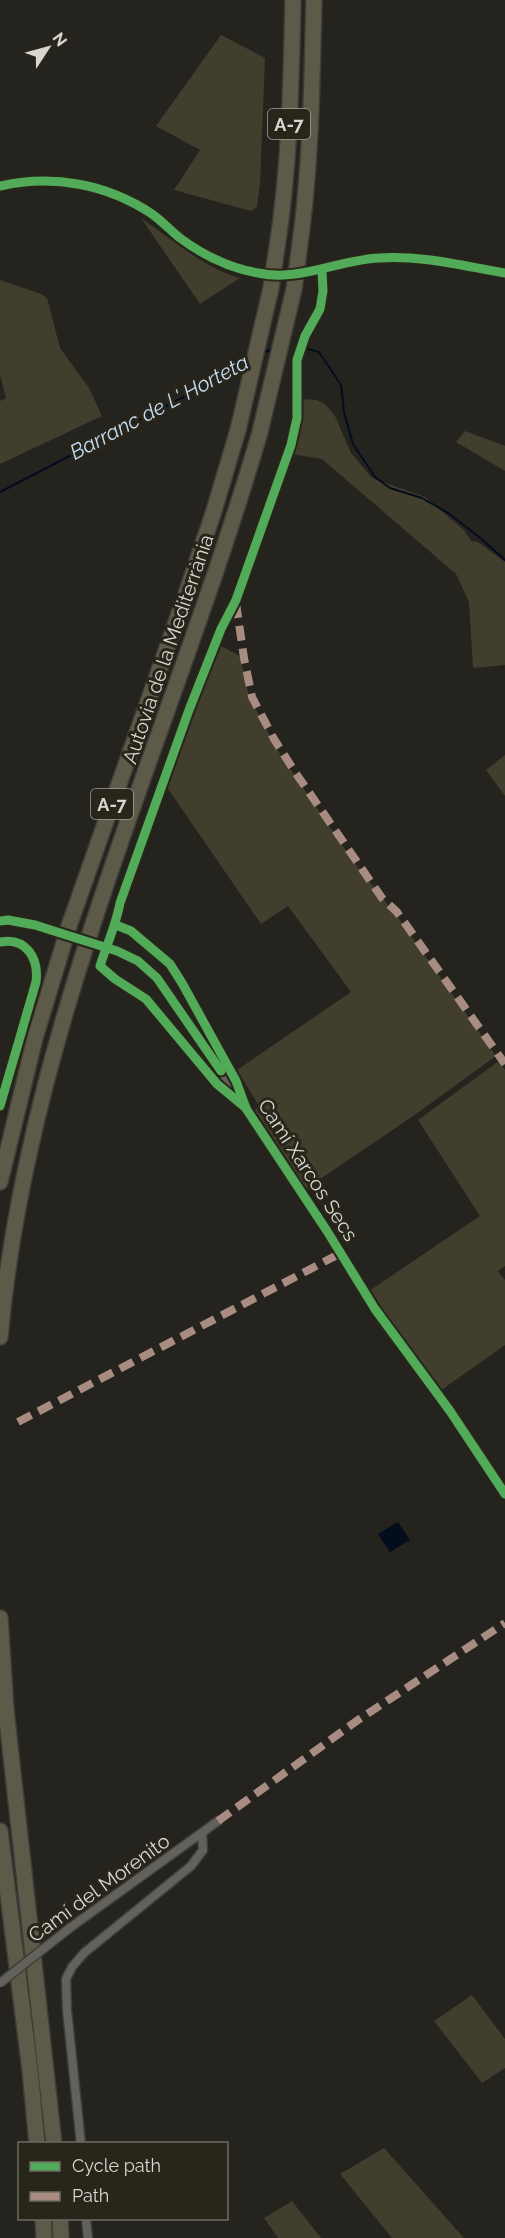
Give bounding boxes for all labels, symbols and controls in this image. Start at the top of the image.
north arrow [18,18,78,78]
text: N [48,29,71,50]
road number: A-7 [268,109,310,139]
water label: Barranc de L' Horteta [65,349,253,465]
street label: Autovia de la Mediterrània [117,531,219,767]
road number: A-7 [91,789,133,819]
street label: Camí Xarcos Secs [253,1095,363,1245]
street label: Camí del Morenito [24,1829,174,1947]
legend [18,2142,228,2220]
text: Cycle path [72,2155,161,2176]
text: Path [72,2185,109,2206]

